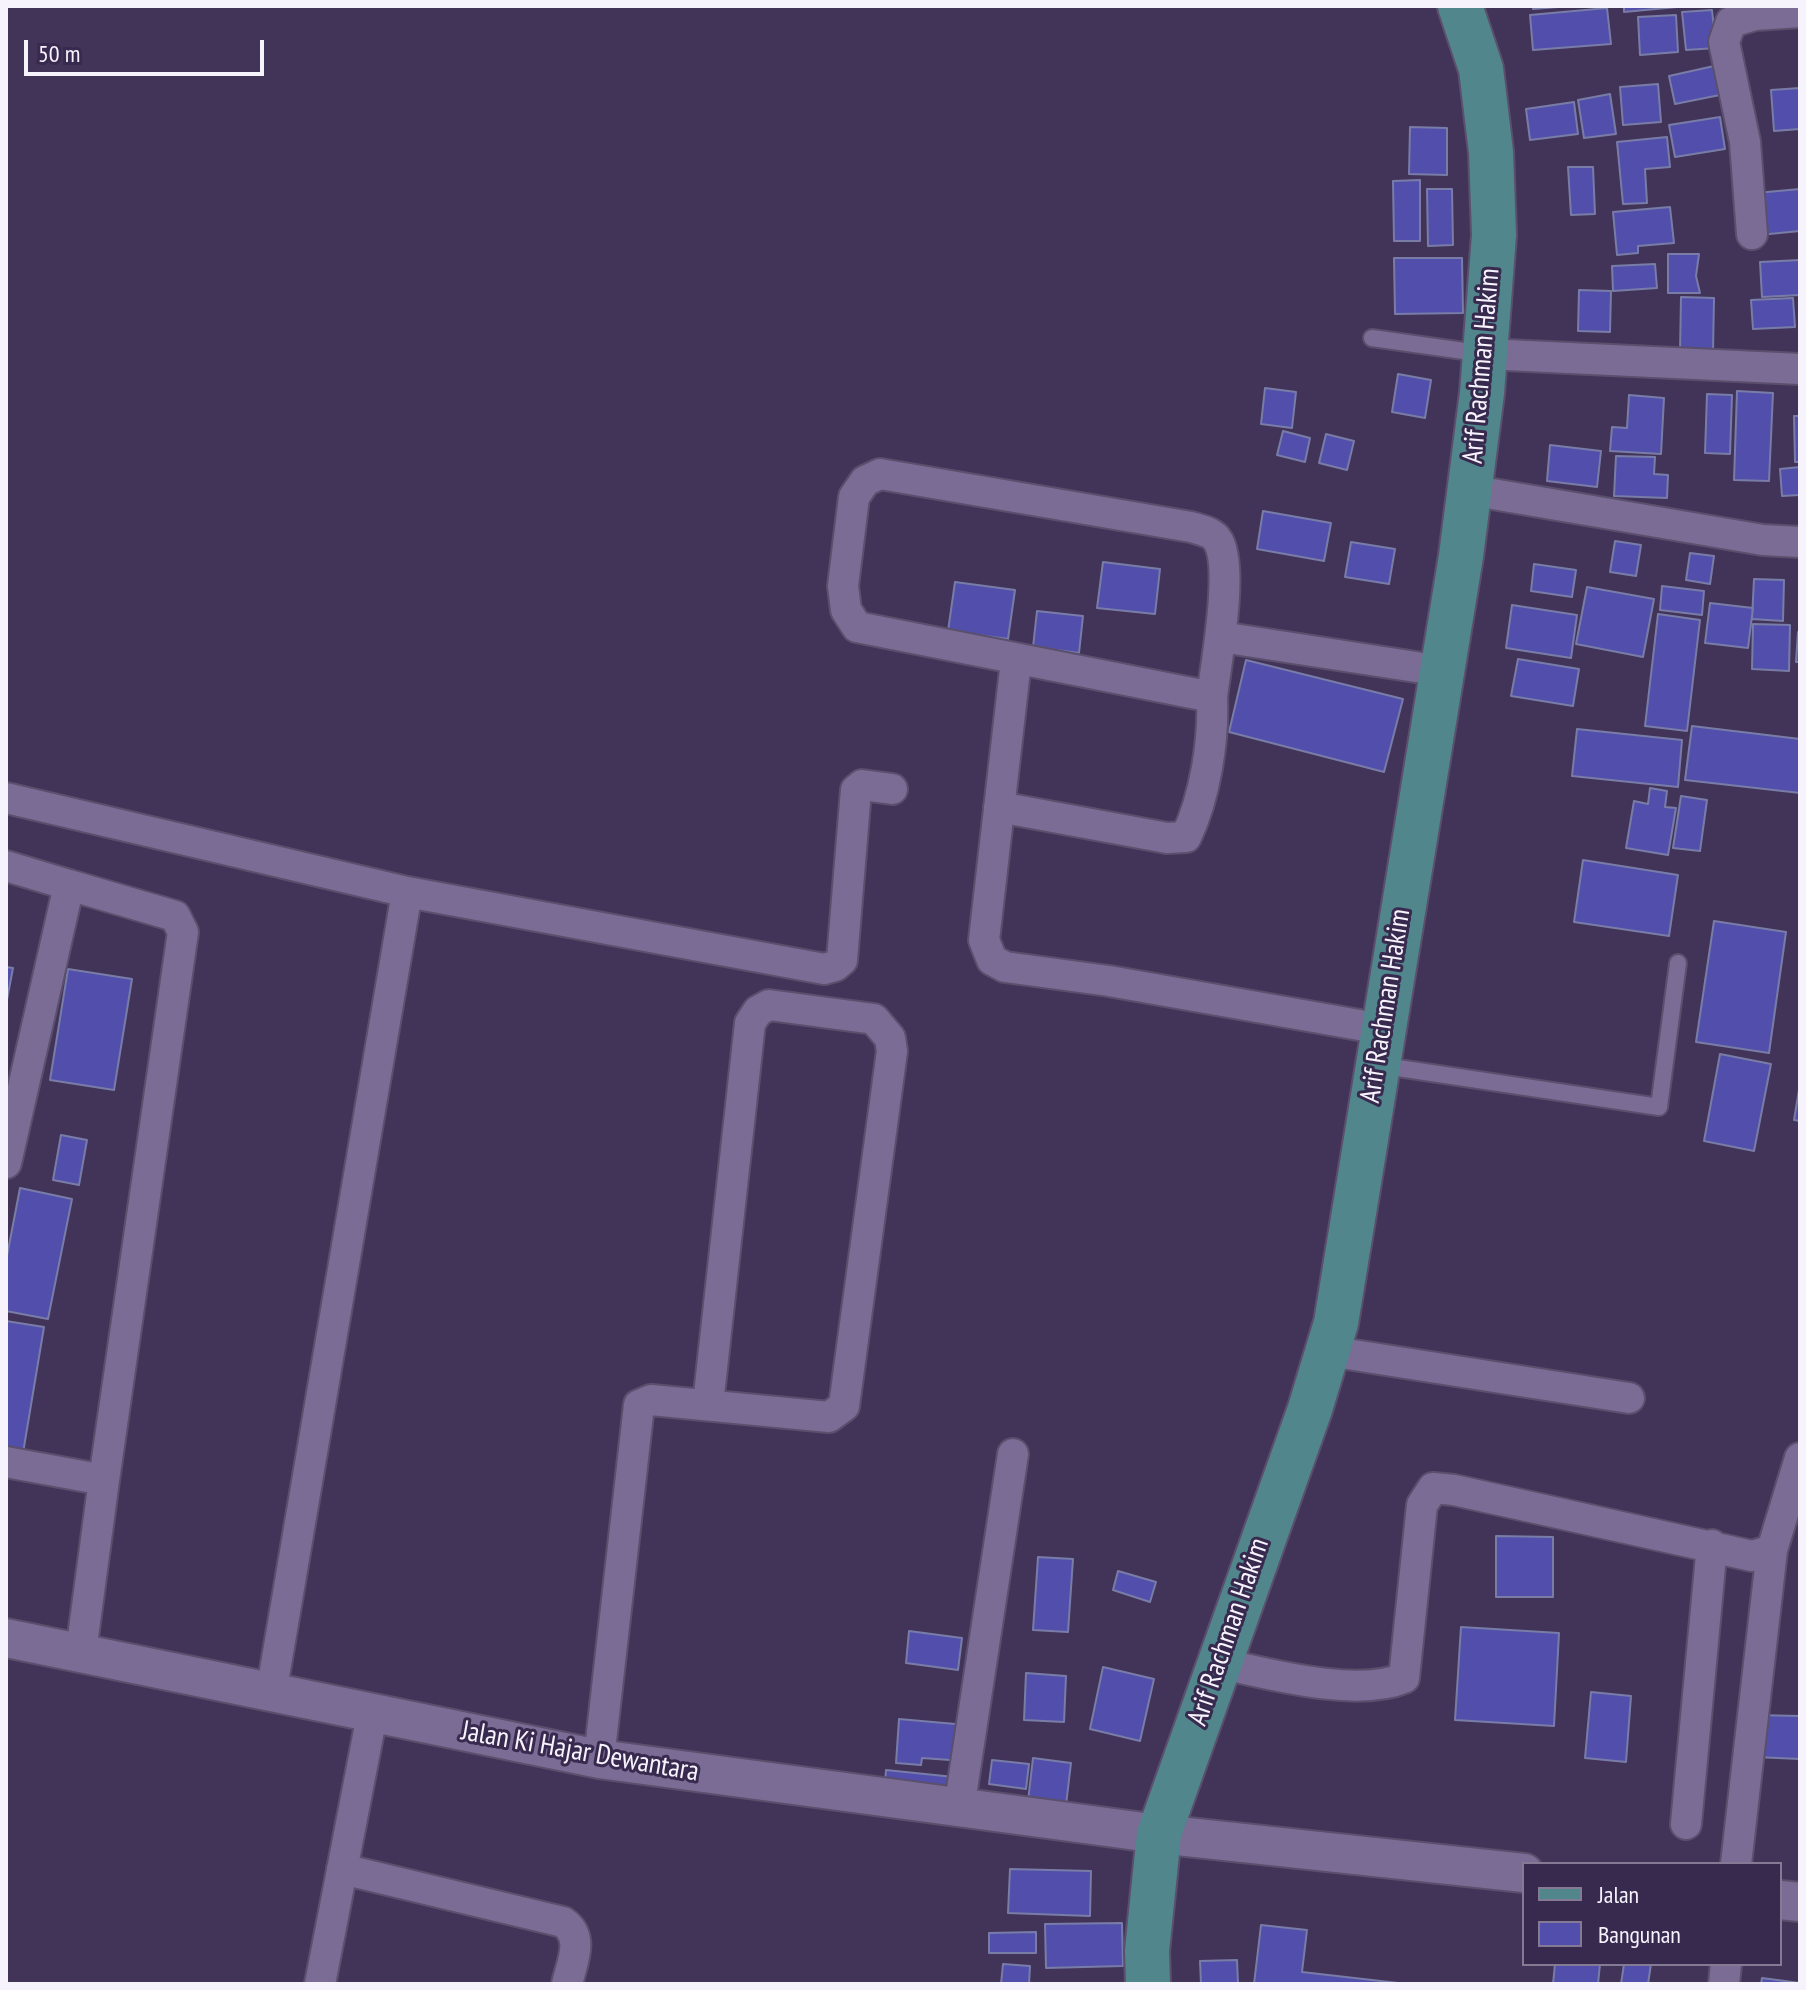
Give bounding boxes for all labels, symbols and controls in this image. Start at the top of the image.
scale bar [28,24,268,74]
text: 50 m [38,38,80,69]
street label: Arif Rachman Hakim [1457,267,1507,465]
street label: Arif Rachman Hakim [1354,907,1418,1105]
street label: Arif Rachman Hakim [1181,1534,1277,1730]
street label: Jalan Ki Hajar Dewantara [459,1715,701,1789]
legend [1522,1862,1782,1966]
text: Jalan [1598,1879,1639,1910]
text: Bangunan [1598,1919,1681,1950]

